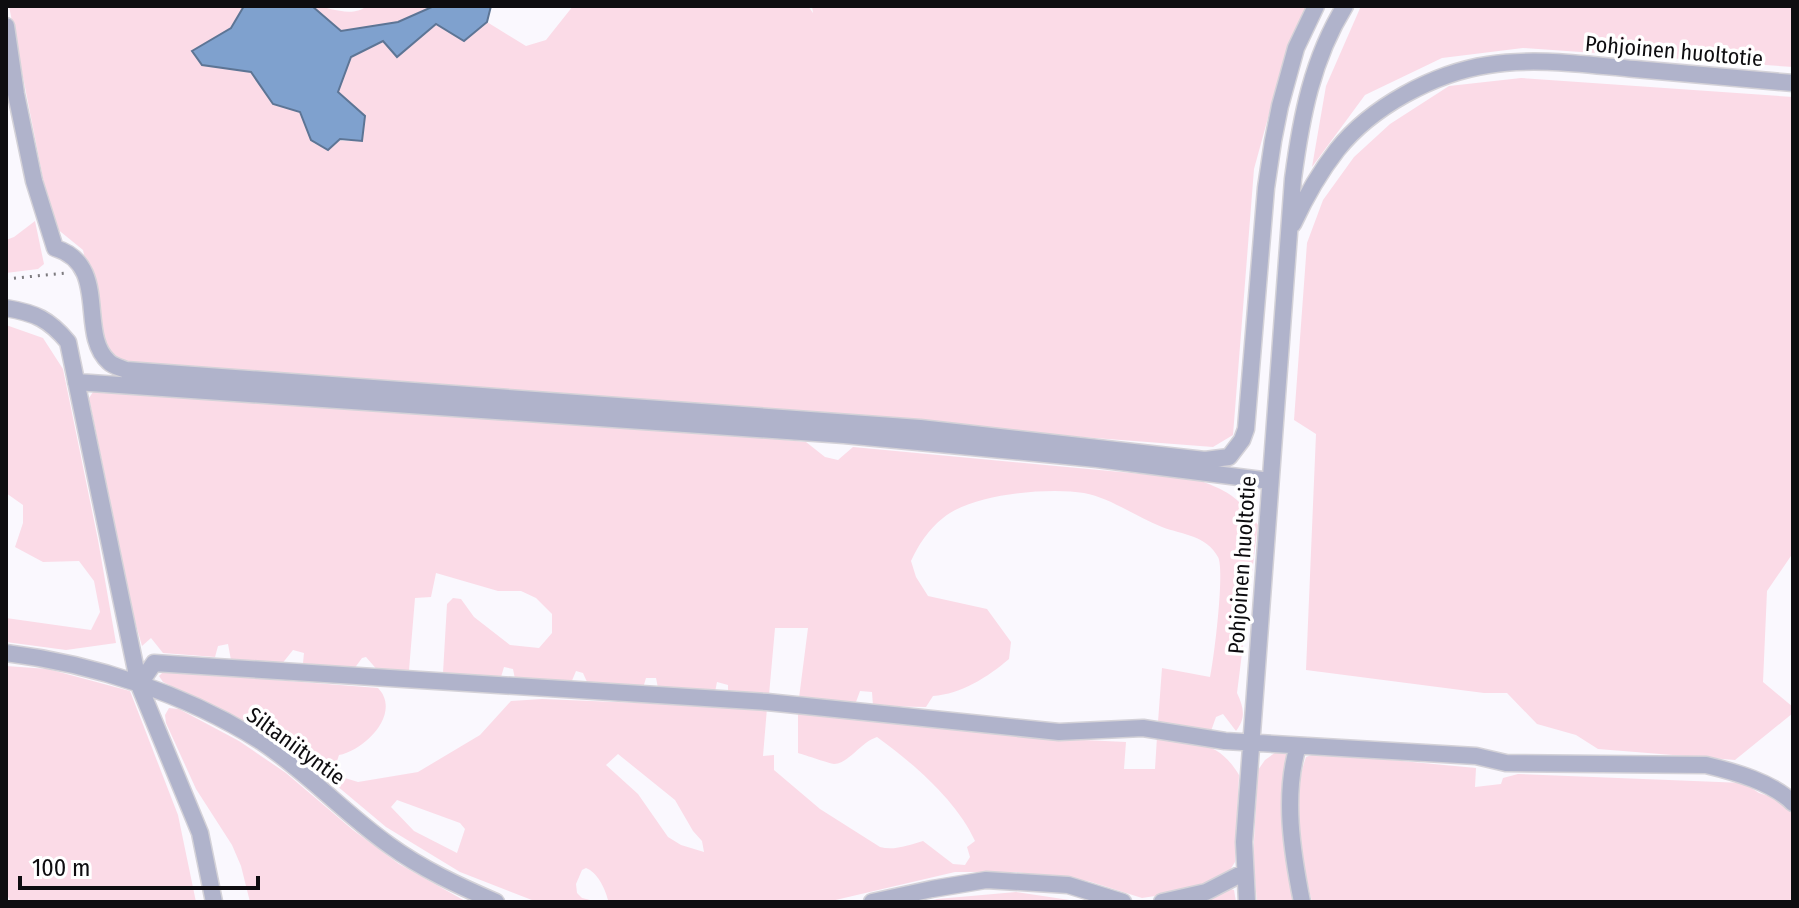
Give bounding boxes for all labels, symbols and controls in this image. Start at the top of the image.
street label: Pohjoinen huoltotie [1584,30,1764,72]
street label: Pohjoinen huoltotie [1222,475,1262,655]
street label: Siltaniityntie [242,701,350,791]
scale bar [20,840,258,890]
text: 100 m [32,854,90,882]

